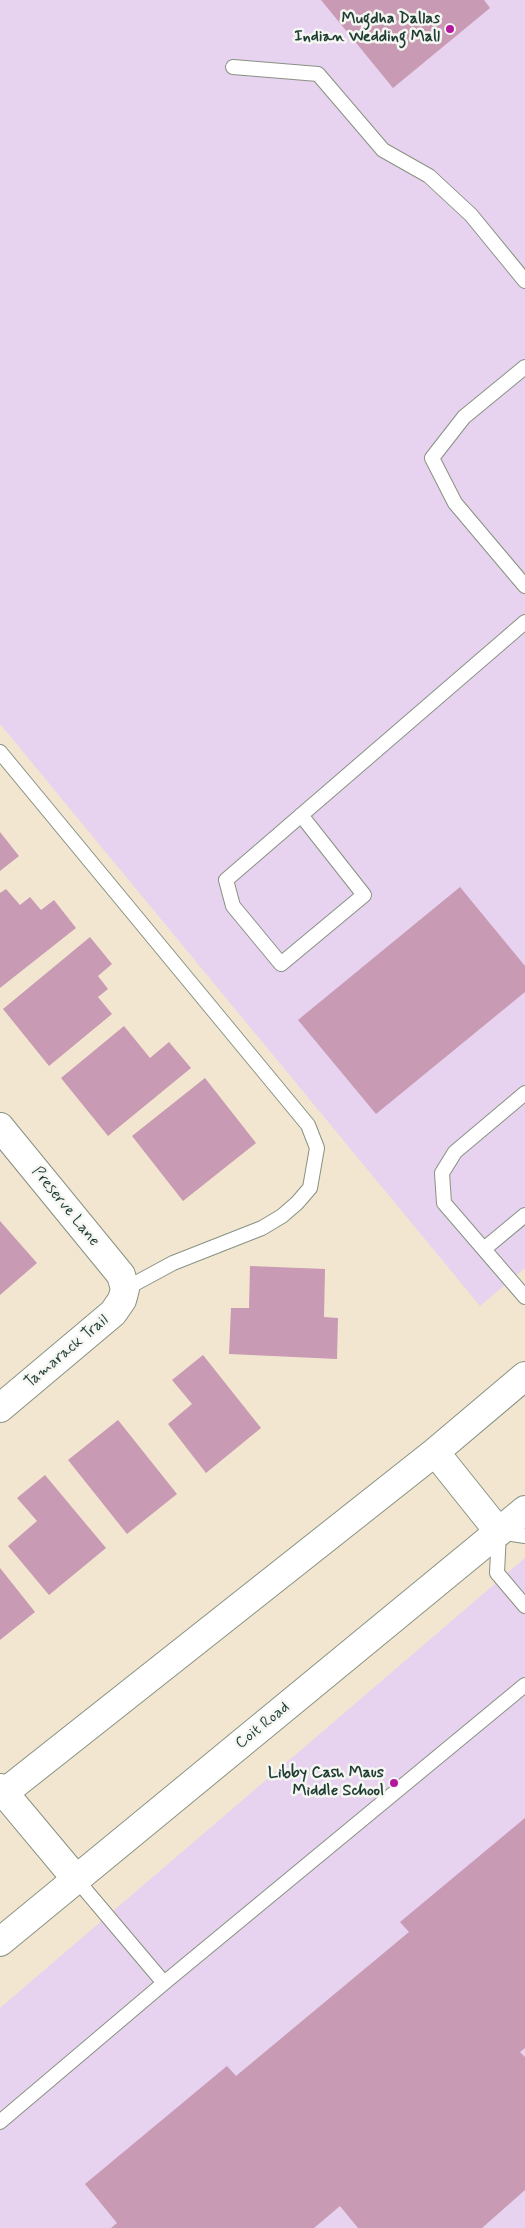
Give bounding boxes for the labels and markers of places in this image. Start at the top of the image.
place label: Mugdha Dallas Indian Wedding Mall [294,10,440,48]
marker: Mugdha Dallas Indian Wedding Mall [444,23,456,35]
place label: Libby Cash Maus Middle School [268,1764,384,1802]
marker: Libby Cash Maus Middle School [388,1777,400,1789]

